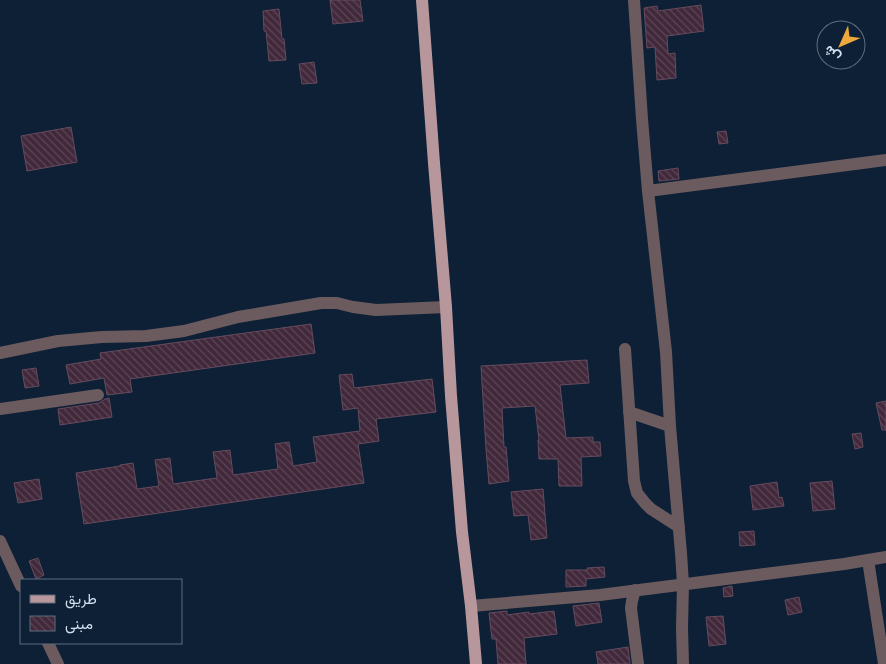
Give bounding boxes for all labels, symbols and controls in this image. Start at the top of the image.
north arrow [816,20,866,70]
text: ش [819,39,847,67]
legend [20,579,182,644]
text: طريق [65,589,97,612]
text: مبنى [65,614,93,637]

